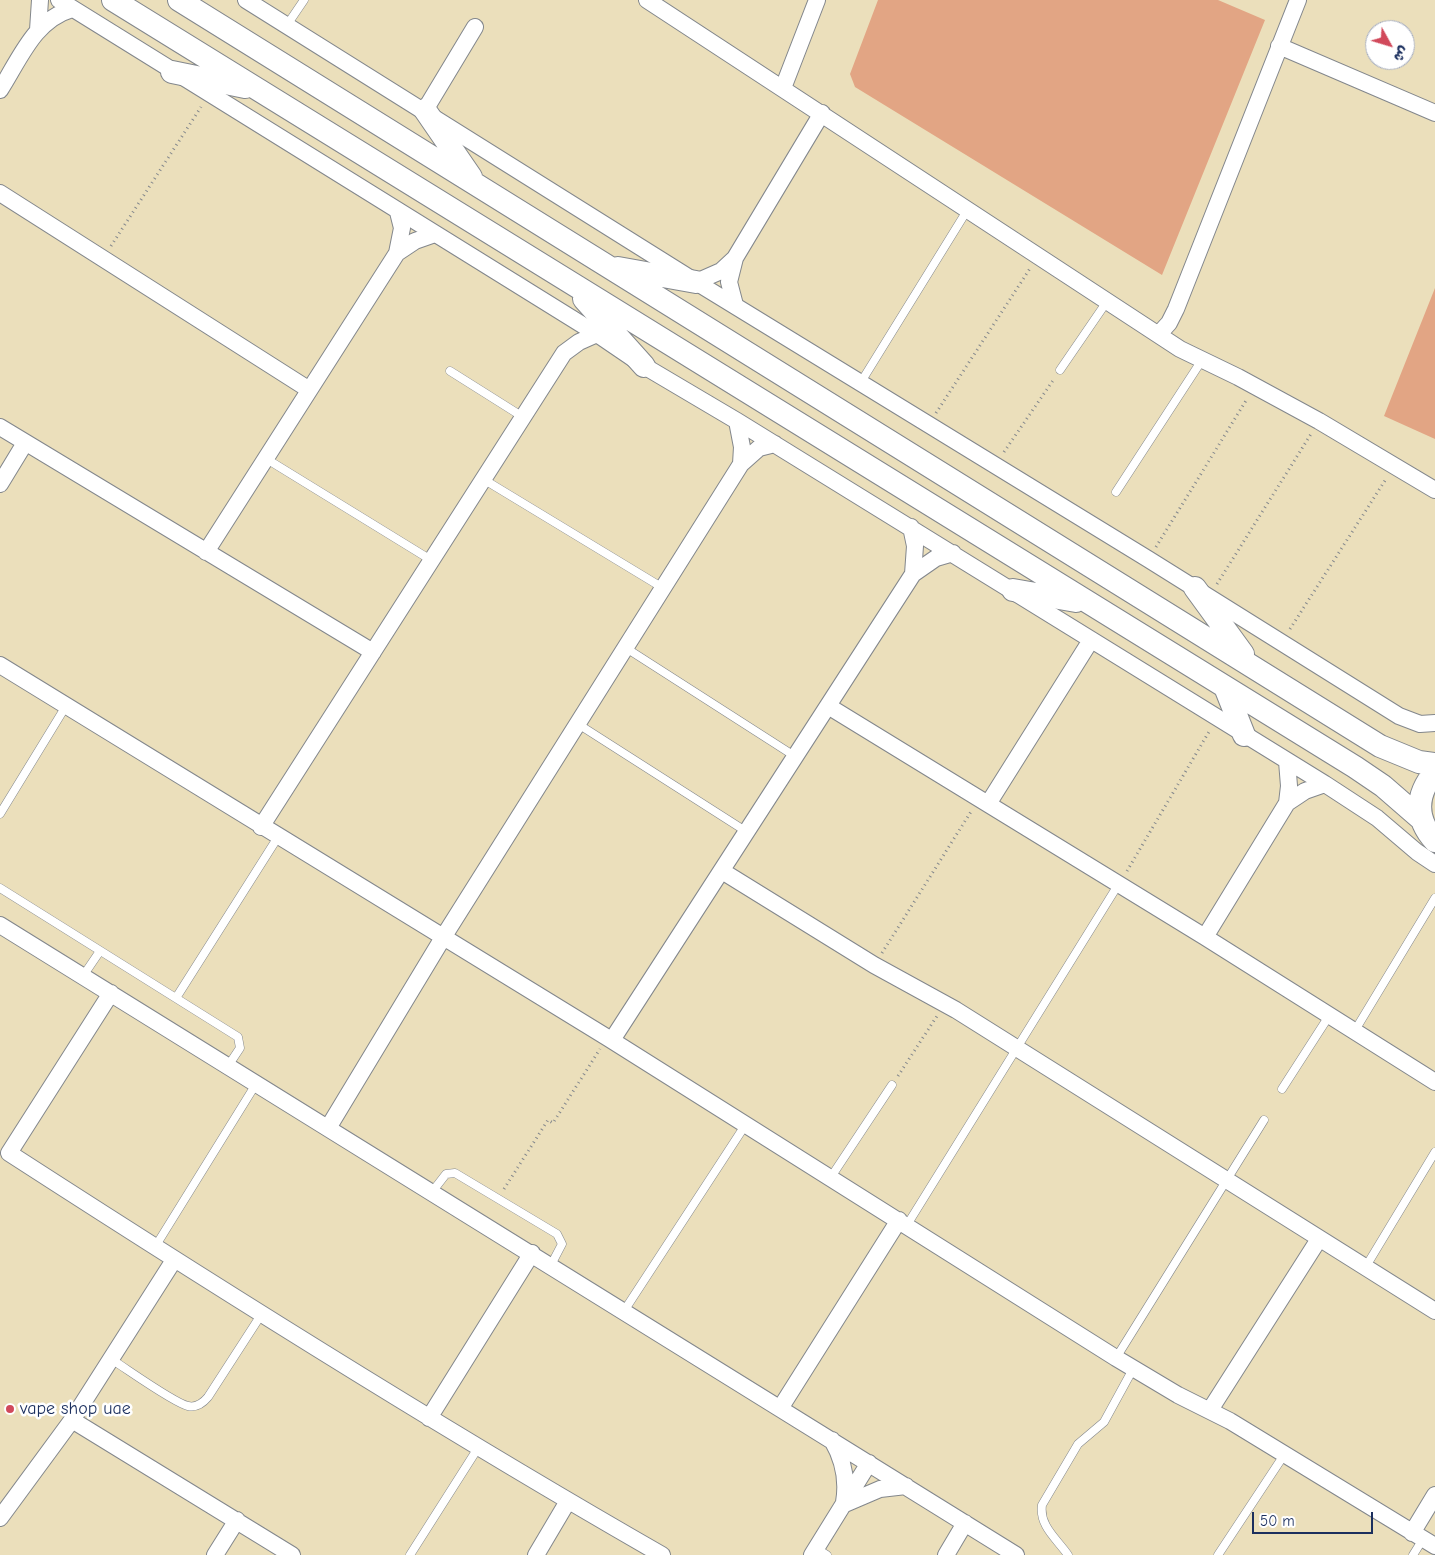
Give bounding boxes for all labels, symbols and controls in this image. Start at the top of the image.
north arrow [1365,20,1415,70]
text: ش [1390,43,1413,65]
place label: vape shop uae [20,1398,131,1420]
marker: vape shop uae [4,1403,16,1415]
scale bar [1255,1502,1376,1534]
text: 50 m [1260,1512,1295,1530]

